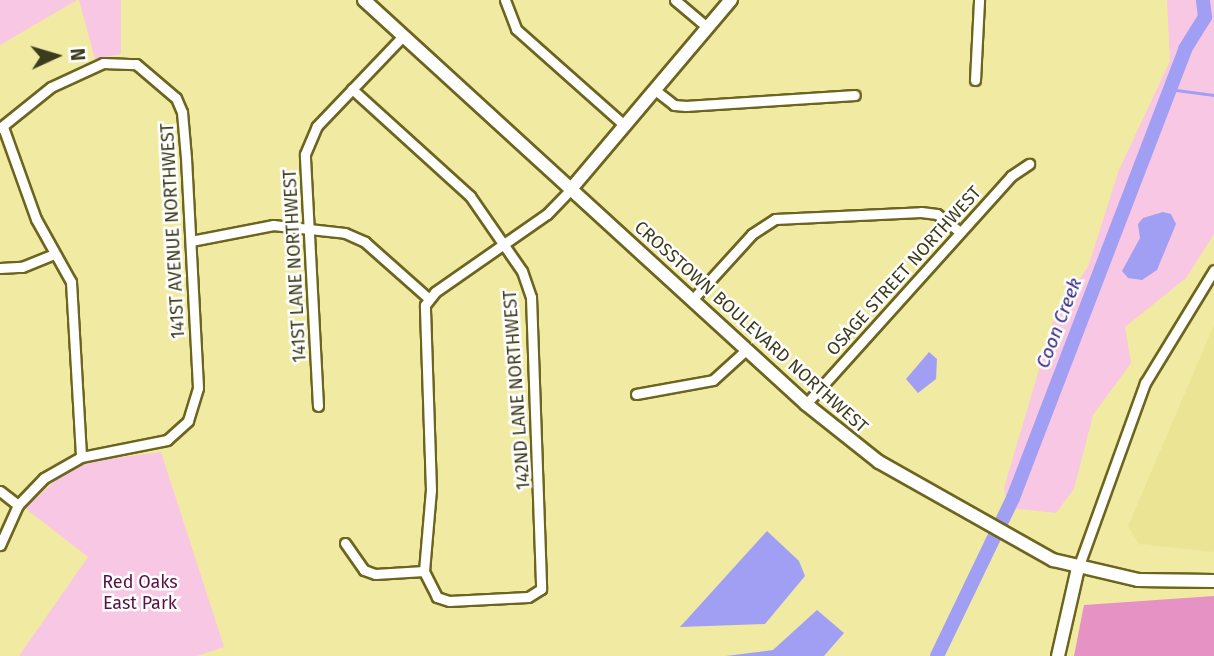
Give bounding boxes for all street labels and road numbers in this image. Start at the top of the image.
street label: 141ST AVENUE NORTHWEST [157,123,189,339]
street label: 141ST LANE NORTHWEST [279,169,311,363]
street label: OSAGE STREET NORTHWEST [822,182,986,360]
street label: CROSSTOWN BOULEVARD NORTHWEST [630,216,872,438]
street label: 142ND LANE NORTHWEST [499,289,535,491]

